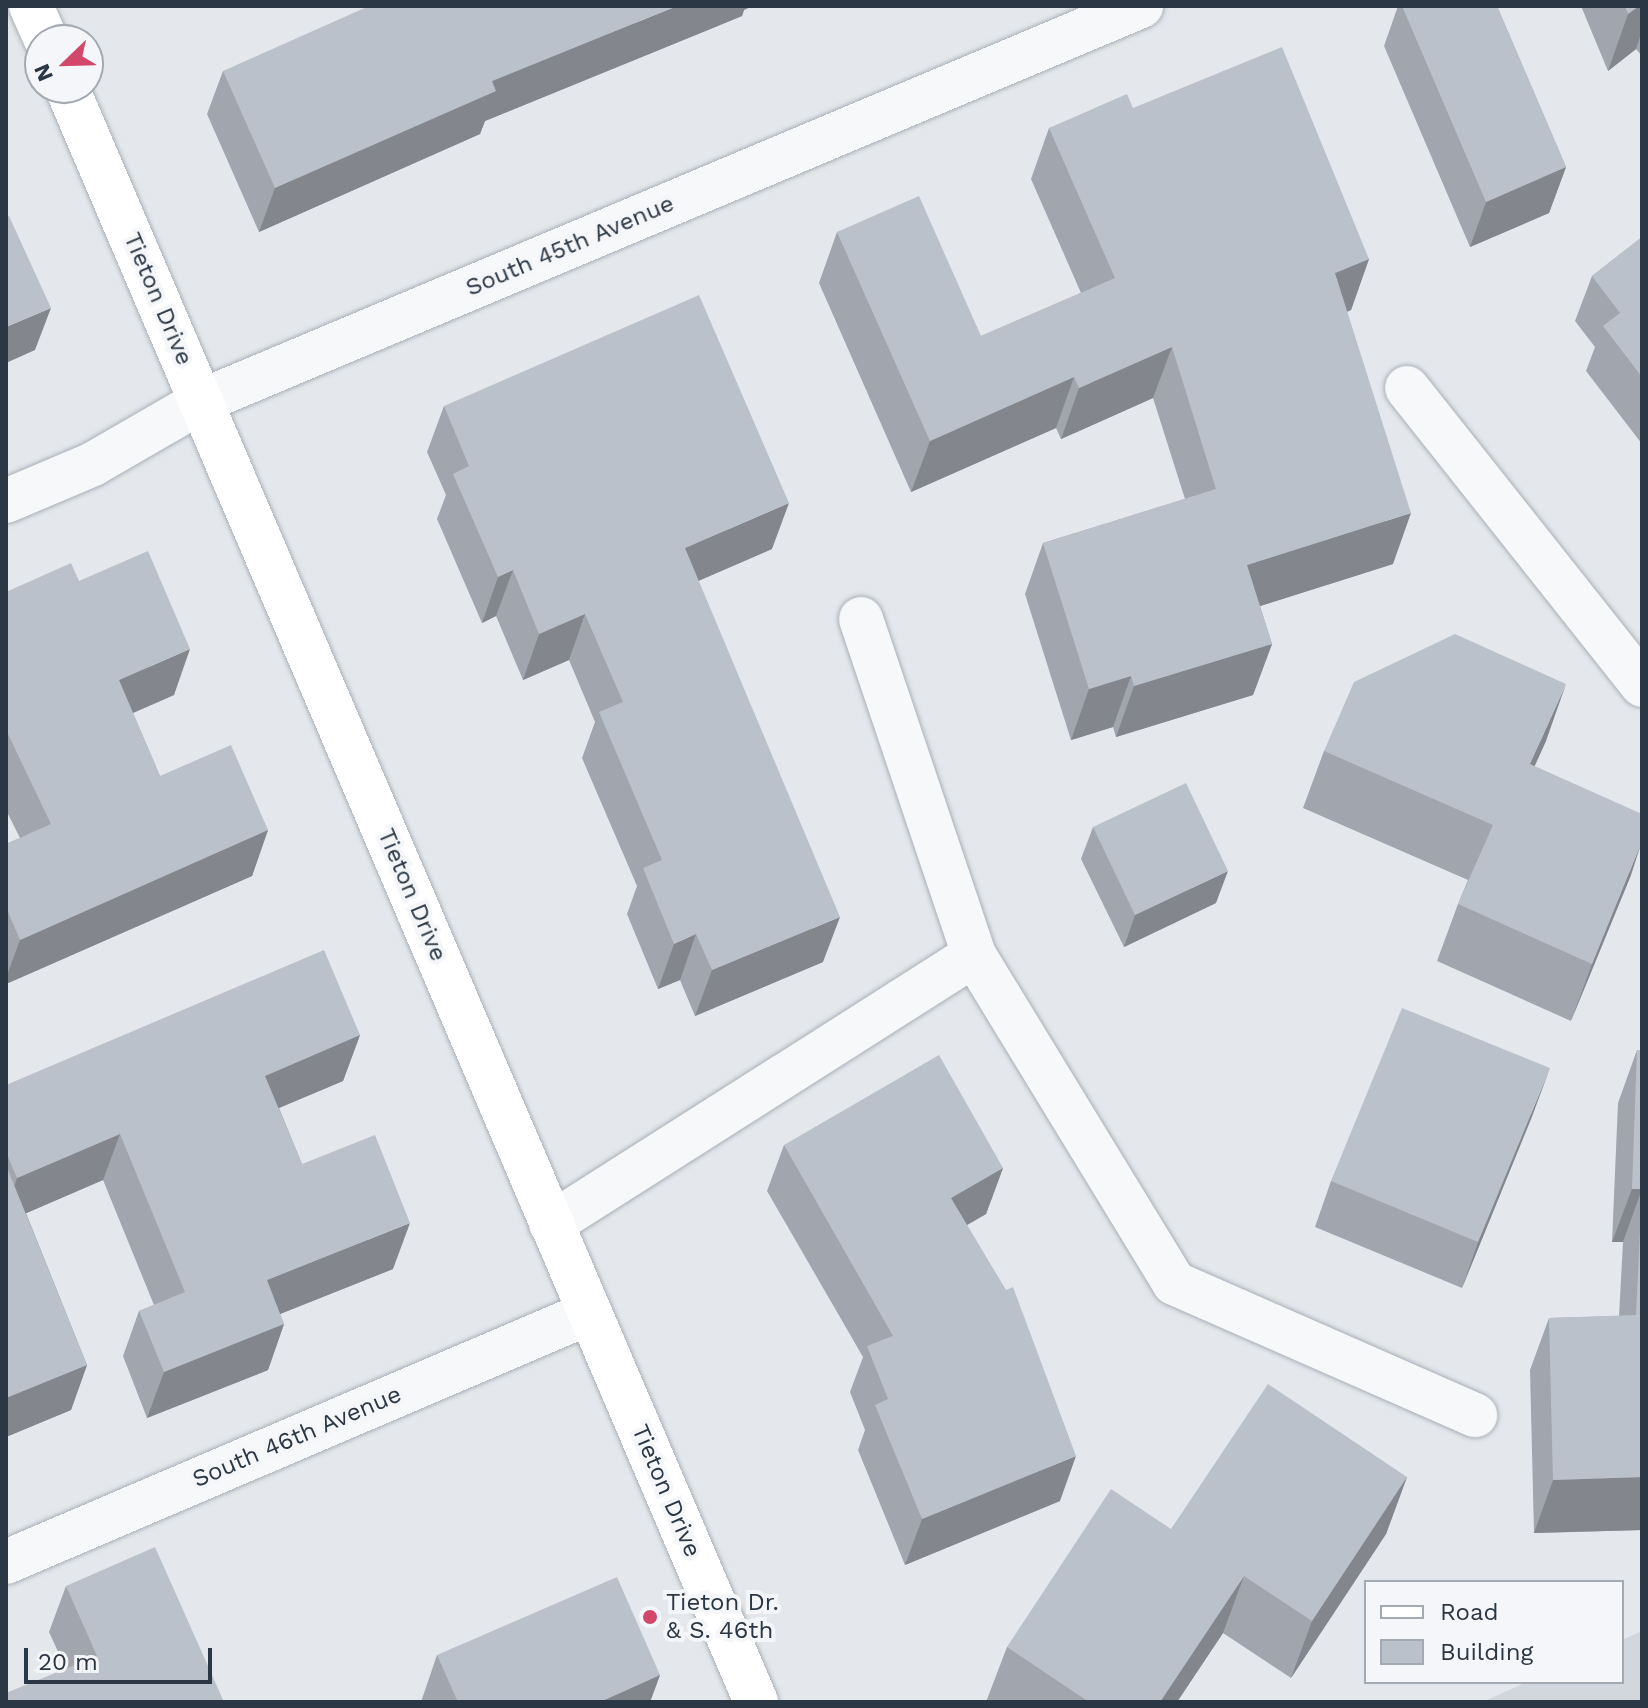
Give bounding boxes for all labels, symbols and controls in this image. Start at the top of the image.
north arrow [24,24,104,104]
text: N [29,60,58,85]
street label: South 45th Avenue [461,189,679,303]
street label: Tieton Drive [117,228,199,370]
street label: Tieton Drive [371,824,453,966]
street label: South 46th Avenue [188,1380,406,1494]
street label: Tieton Drive [625,1420,707,1562]
legend [1364,1580,1624,1684]
place label: Tieton Dr. & S. 46th [666,1589,779,1645]
text: Road [1440,1598,1499,1626]
marker: Tieton Dr. & S. 46th [641,1608,659,1626]
scale bar [28,1632,216,1682]
text: Building [1440,1638,1533,1666]
text: 20 m [38,1648,98,1676]

